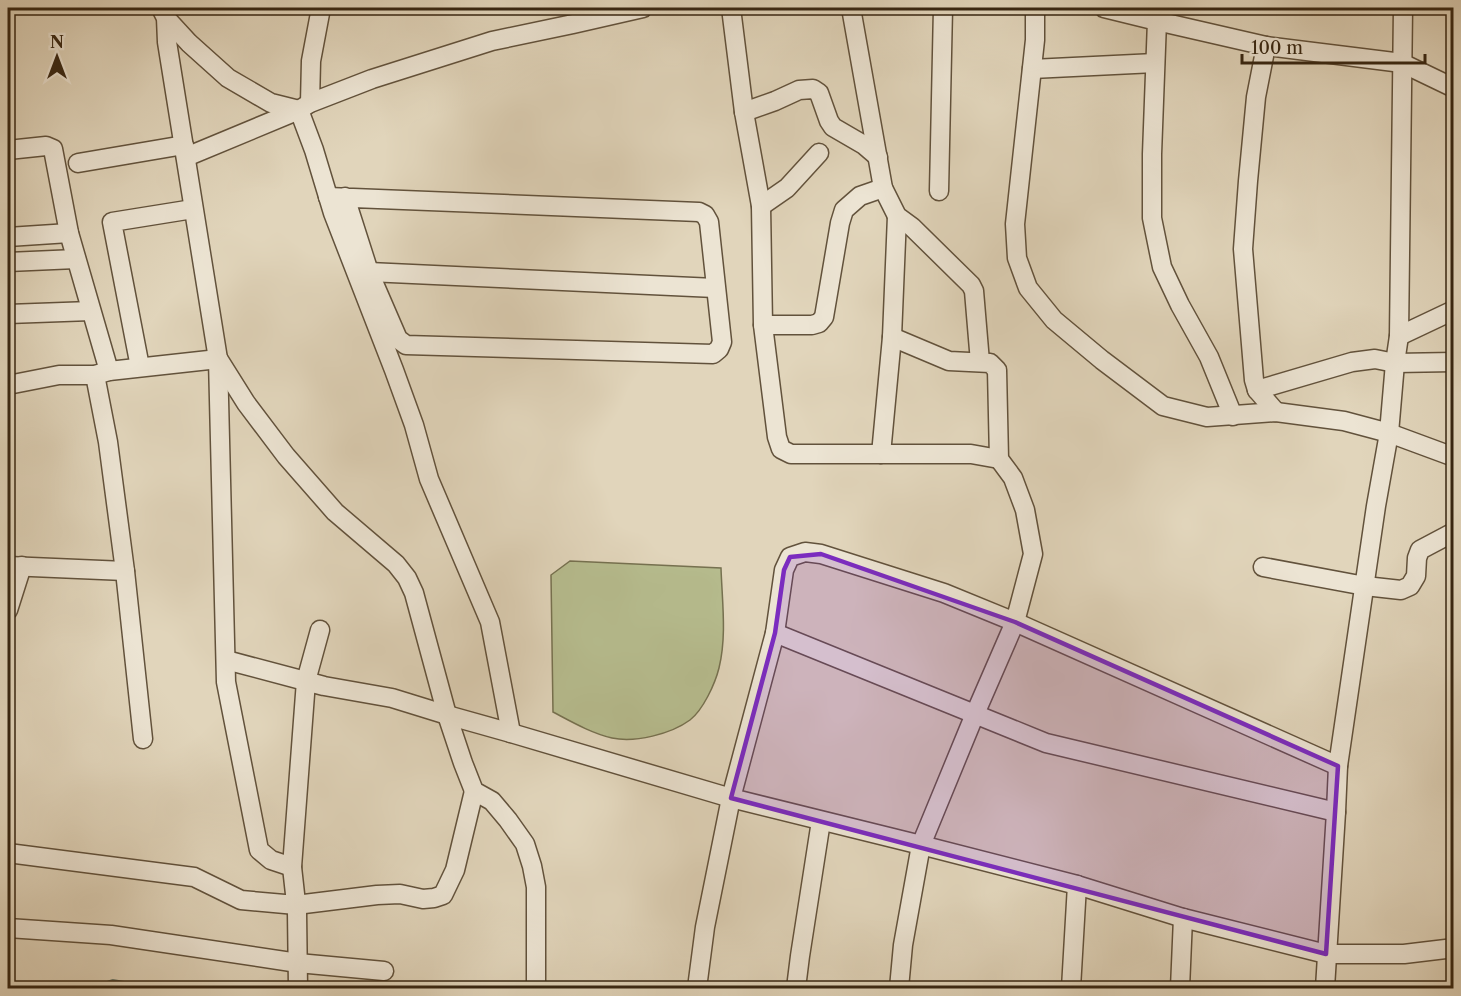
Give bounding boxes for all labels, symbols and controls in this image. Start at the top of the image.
north arrow [27,27,87,87]
scale bar [1242,27,1425,65]
text: N [50,32,64,52]
text: 100 m [1251,37,1303,59]

